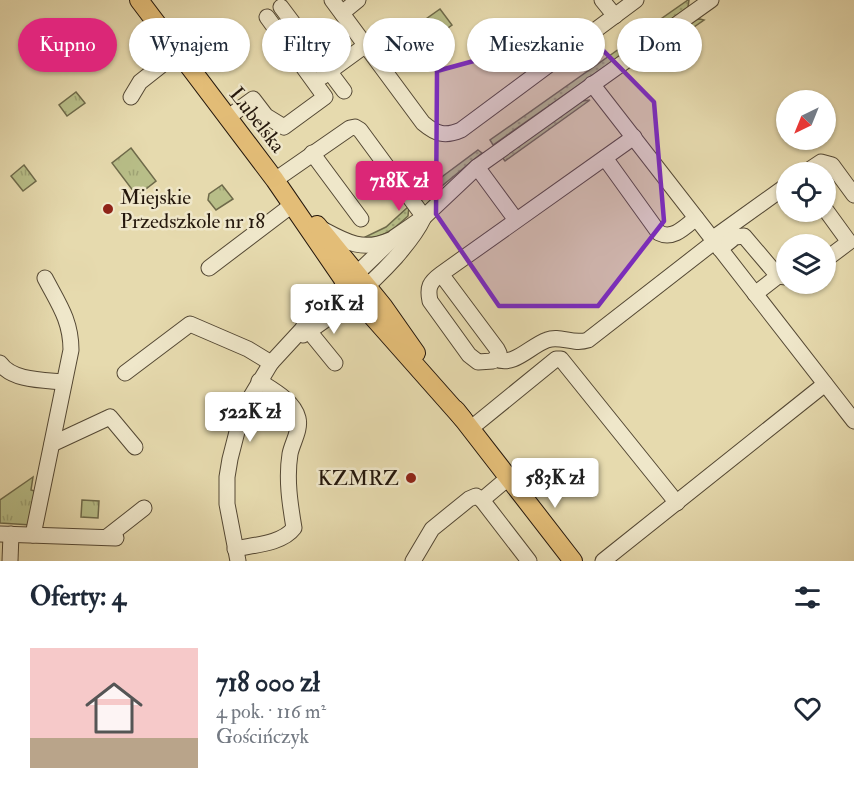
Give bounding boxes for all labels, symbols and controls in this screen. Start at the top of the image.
chip: Kupno [18,18,117,72]
chip: Wynajem [129,18,250,72]
chip: Filtry [262,18,351,72]
chip: Nowe [363,18,455,72]
chip: Mieszkanie [467,18,605,72]
chip: Dom [617,18,702,72]
street label: Lubelska [223,82,291,159]
north arrow [776,90,836,150]
map controls [776,90,836,294]
pin: 718K zł [344,161,454,212]
button: locate [776,162,836,222]
text: 718K zł [370,168,428,193]
place label: Miejskie Przedszkole nr 18 [120,184,265,235]
marker: Miejskie Przedszkole nr 18 [101,202,115,216]
button: layers [776,234,836,294]
pin: 501K zł [279,284,389,335]
text: 501K zł [305,291,363,316]
pin: 522K zł [195,392,305,443]
text: 522K zł [219,399,281,424]
pin: 583K zł [500,458,610,509]
place label: KZMRZ [317,465,399,492]
text: 583K zł [526,465,584,490]
marker: KZMRZ [404,471,418,485]
text: Oferty: 4 [30,581,126,613]
icon: filters [791,581,824,614]
text: 718 000 zł [216,667,320,699]
icon: home [78,672,150,744]
icon: heart [791,692,824,725]
text: 4 pok. · 116 m² [216,699,326,724]
text: Gościńczyk [216,724,309,749]

